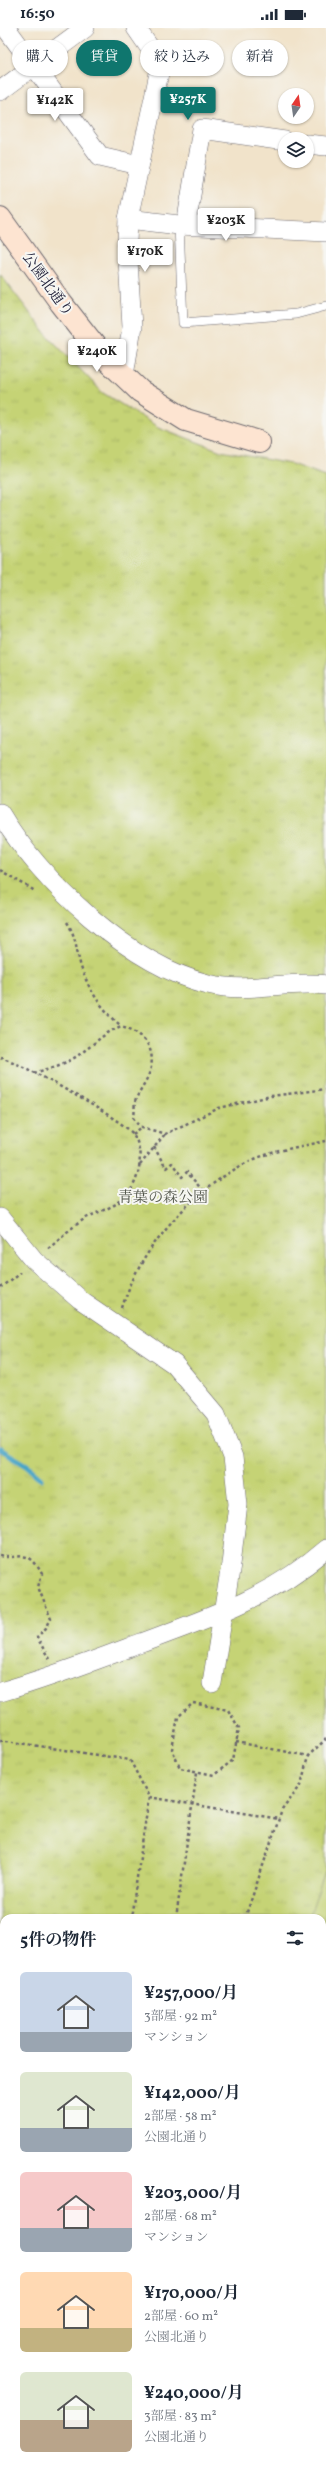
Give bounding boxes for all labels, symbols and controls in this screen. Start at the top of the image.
text: 16:50 [20,4,55,25]
chip: 購入 [12,40,68,76]
chip: 賃貸 [76,40,132,76]
chip: 絞り込み [140,40,224,76]
chip: 新着 [232,40,288,76]
pin: ¥257K [160,87,216,121]
pin: ¥142K [27,88,83,122]
north arrow [278,88,314,124]
map controls [278,88,314,168]
text: ¥257K [170,91,206,109]
text: ¥142K [36,92,74,110]
button: layers [278,132,314,168]
pin: ¥203K [198,208,254,242]
text: ¥203K [207,212,245,230]
pin: ¥170K [117,239,173,273]
text: ¥170K [127,243,163,261]
street label: 公園北通り [16,248,77,321]
pin: ¥240K [69,339,125,373]
text: ¥240K [77,343,117,361]
park label: 青葉の森公園 [118,1188,208,1209]
icon: filters [284,1927,306,1949]
text: 5件の物件 [20,1929,96,1952]
text: ¥257,000/月 [144,1982,238,2005]
icon: home [52,1988,100,2036]
text: 3部屋 · 92 m² [144,2008,217,2026]
text: マンション [144,2029,208,2047]
text: ¥142,000/月 [144,2082,241,2105]
icon: home [52,2088,100,2136]
text: 2部屋 · 58 m² [144,2108,217,2126]
text: 公園北通り [144,2129,209,2147]
text: ¥203,000/月 [144,2182,243,2205]
icon: home [52,2188,100,2236]
text: 2部屋 · 68 m² [144,2208,217,2226]
text: マンション [144,2229,208,2247]
text: ¥170,000/月 [144,2282,240,2305]
icon: home [52,2288,100,2336]
text: 2部屋 · 60 m² [144,2308,218,2326]
text: 公園北通り [144,2329,209,2347]
text: ¥240,000/月 [144,2382,244,2405]
icon: home [52,2388,100,2436]
text: 3部屋 · 83 m² [144,2408,217,2426]
text: 公園北通り [144,2429,209,2447]

